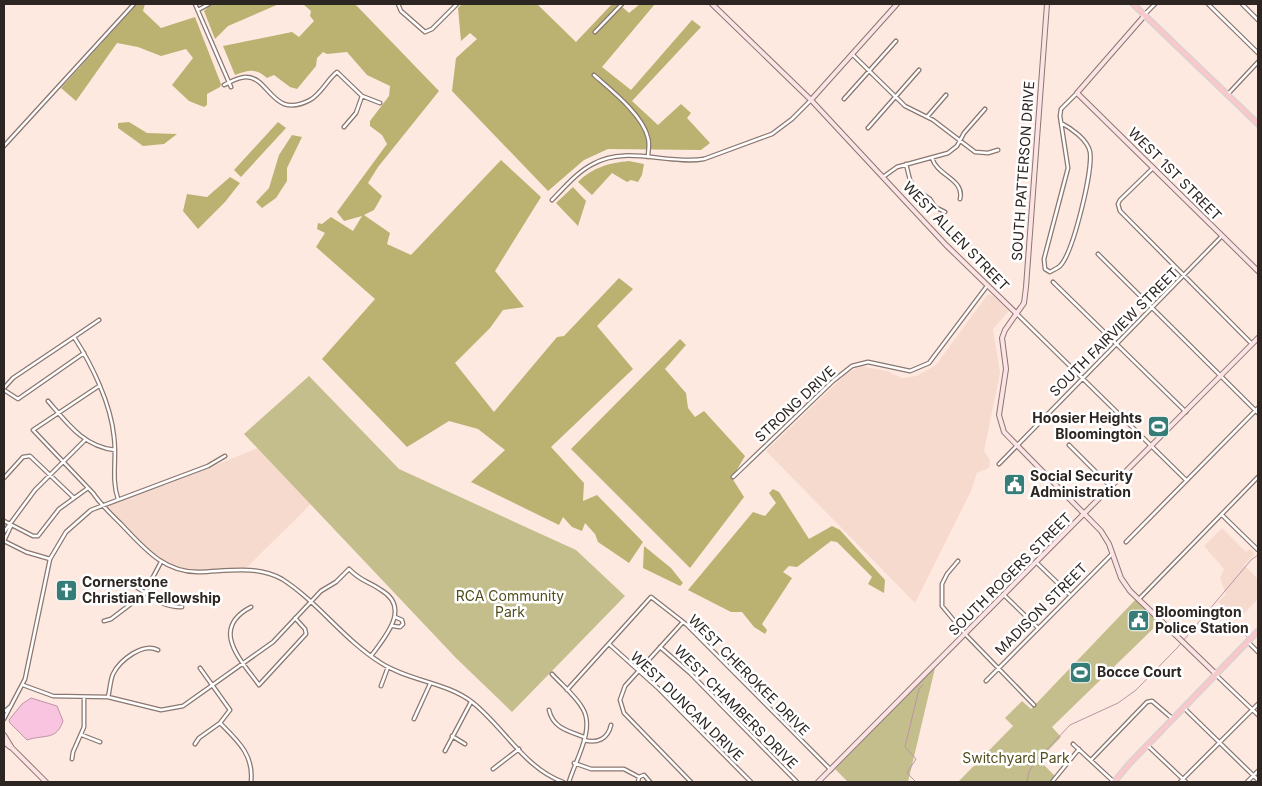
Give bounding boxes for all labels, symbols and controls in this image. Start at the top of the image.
street label: SOUTH PATTERSON DRIVE [1008,80,1037,262]
street label: WEST 1ST STREET [1125,124,1225,224]
street label: WEST ALLEN STREET [900,177,1013,294]
street label: SOUTH FAIRVIEW STREET [1046,264,1182,400]
street label: STRONG DRIVE [751,362,838,445]
place label: Hoosier Heights Bloomington [1032,409,1142,442]
sports icon: Hoosier Heights Bloomington [1146,414,1170,438]
place label: Social Security Administration [1030,467,1134,500]
public building icon: Social Security Administration [1002,472,1026,496]
street label: SOUTH ROGERS STREET [945,509,1075,639]
street label: MADISON STREET [991,559,1090,658]
place label: Cornerstone Christian Fellowship [82,573,221,606]
church icon: Cornerstone Christian Fellowship [54,578,78,602]
park label: RCA Community Park [456,587,564,620]
place label: Bloomington Police Station [1155,603,1249,636]
public building icon: Bloomington Police Station [1127,608,1151,632]
street label: WEST CHEROKEE DRIVE [685,611,813,739]
street label: WEST CHAMBERS DRIVE [671,641,802,772]
street label: WEST DUNCAN DRIVE [627,647,747,764]
sports icon: Bocce Court [1069,660,1093,684]
place label: Bocce Court [1097,663,1182,680]
park label: Switchyard Park [962,749,1070,766]

